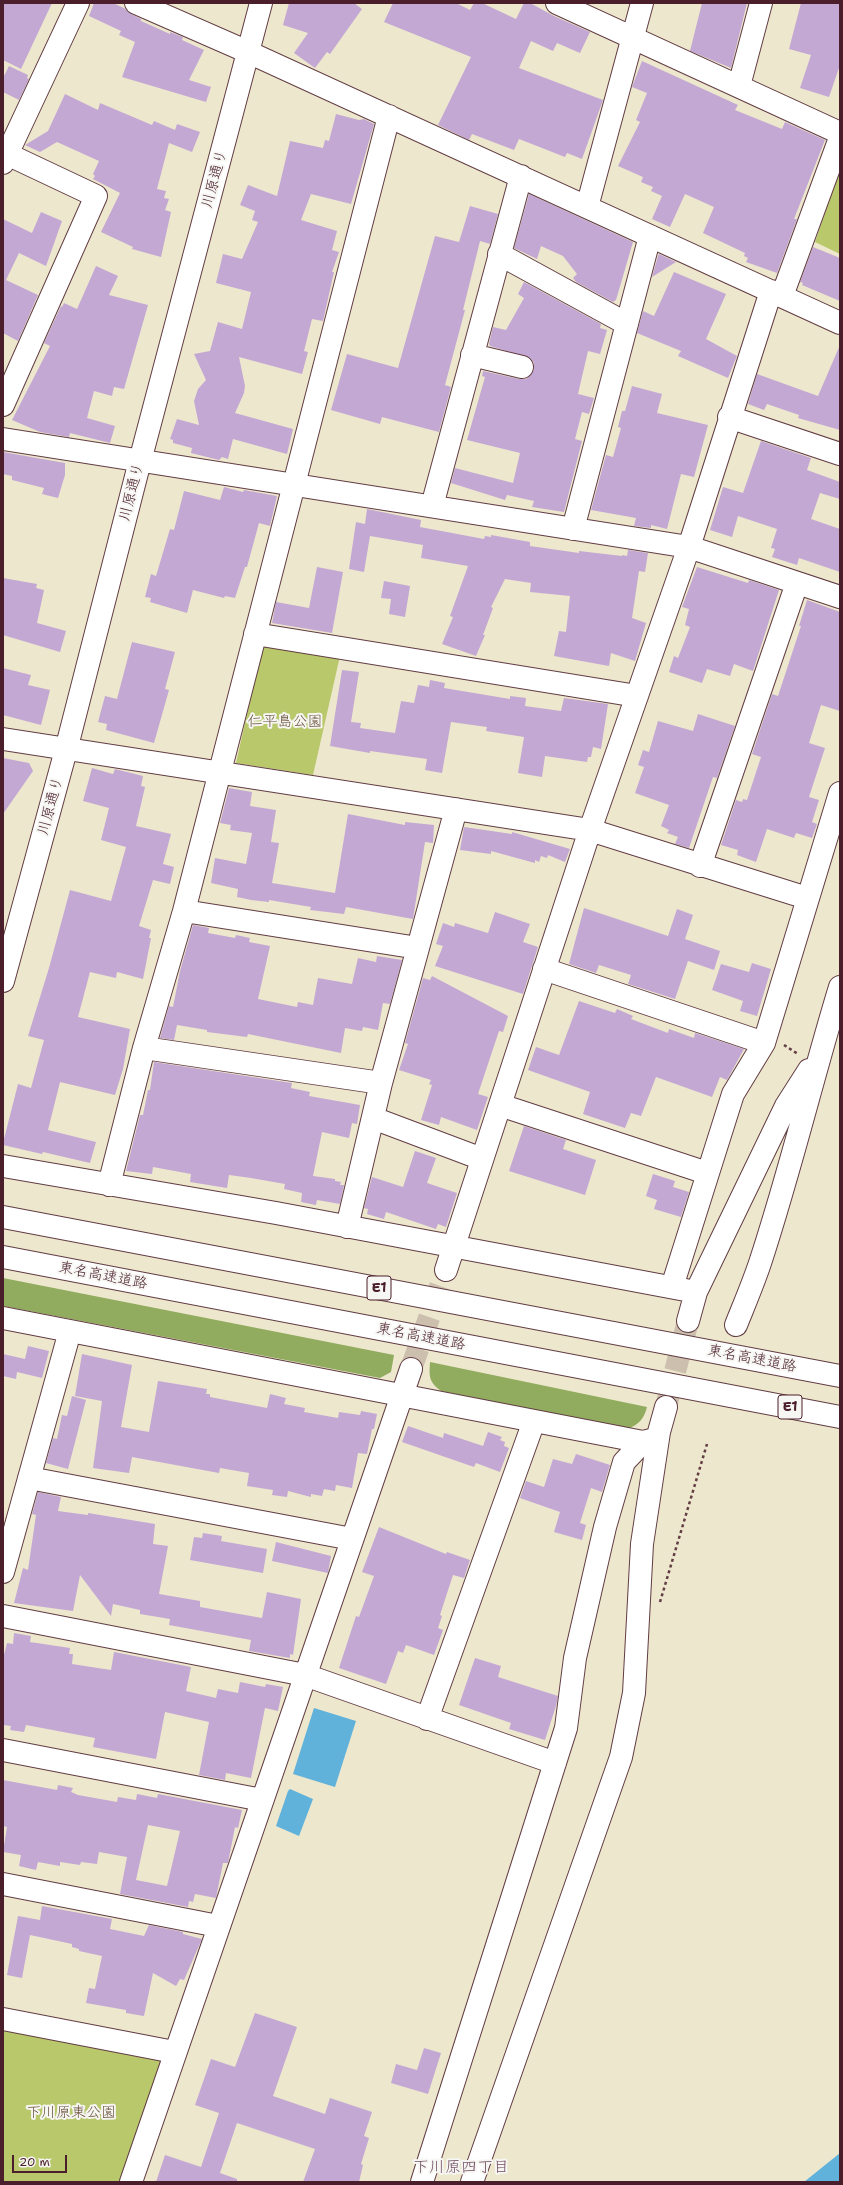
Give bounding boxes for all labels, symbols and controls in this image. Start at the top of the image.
street label: 川原通り [199,148,231,210]
street label: 川原通り [116,461,148,523]
park label: 仁平島公園 [248,713,322,731]
street label: 川原通り [35,775,67,837]
street label: 東名高速道路 [57,1259,149,1293]
road number: E1 [367,1276,391,1300]
street label: 東名高速道路 [375,1320,467,1354]
street label: 東名高速道路 [706,1342,798,1376]
road number: E1 [778,1395,802,1419]
park label: 下川原東公園 [26,2104,116,2122]
scale bar [14,2147,69,2173]
text: 20 m [19,2154,50,2170]
district label: 下川原四丁目 [413,2158,509,2178]

